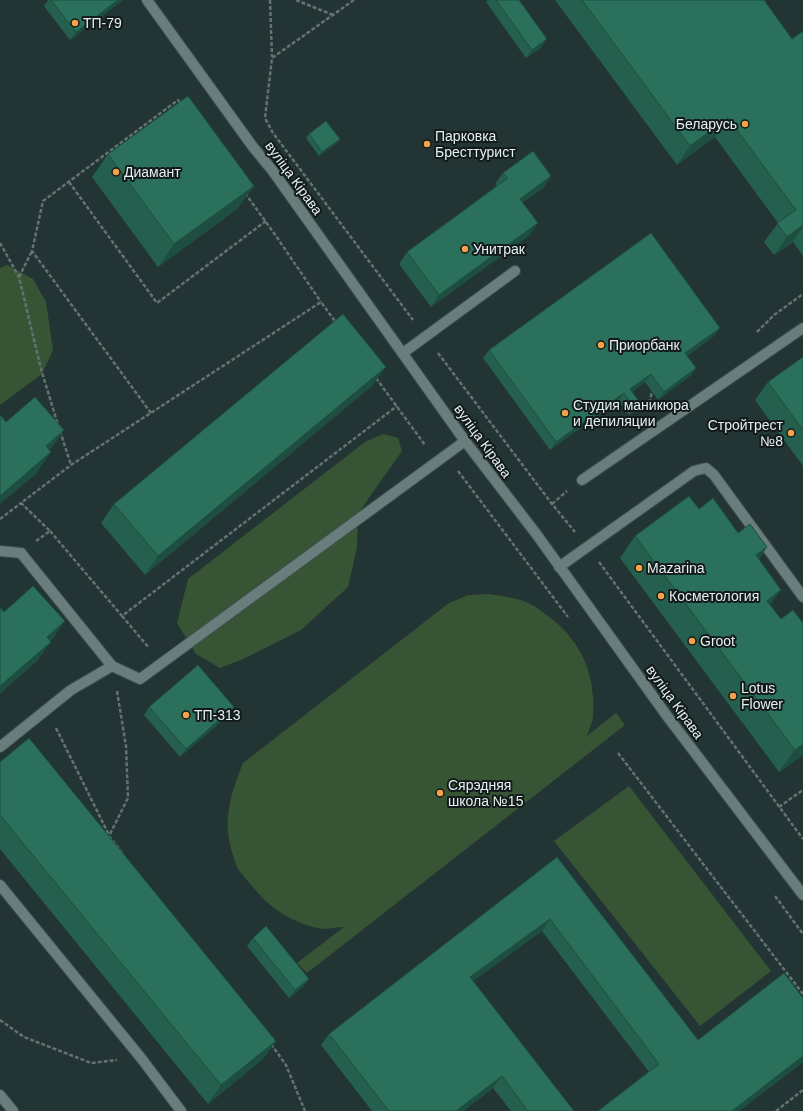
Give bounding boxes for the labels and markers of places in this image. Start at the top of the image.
place label: ТП-79 [83,15,122,31]
marker: ТП-79 [70,18,80,28]
place label: Беларусь [676,116,737,132]
marker: Беларусь [740,119,750,129]
place label: Парковка Бресттурист [435,128,516,160]
marker: Парковка Бресттурист [422,139,432,149]
place label: Диамант [124,164,181,180]
marker: Диамант [111,167,121,177]
place label: Унитрак [473,241,526,257]
marker: Унитрак [460,244,470,254]
place label: Приорбанк [609,337,680,353]
marker: Приорбанк [596,340,606,350]
place label: Студия маникюра и депиляции [573,397,689,429]
marker: Студия маникюра и депиляции [560,408,570,418]
place label: Стройтрест №8 [708,417,784,449]
marker: Стройтрест №8 [786,428,796,438]
place label: Mazarina [647,560,705,576]
marker: Mazarina [634,563,644,573]
place label: Косметология [669,588,759,604]
marker: Косметология [656,591,666,601]
place label: Groot [700,633,735,649]
marker: Groot [687,636,697,646]
place label: Lotus Flower [741,680,783,712]
marker: Lotus Flower [728,691,738,701]
place label: ТП-313 [194,707,241,723]
marker: ТП-313 [181,710,191,720]
place label: Сярэдняя школа №15 [448,777,524,809]
marker: Сярэдняя школа №15 [435,788,445,798]

